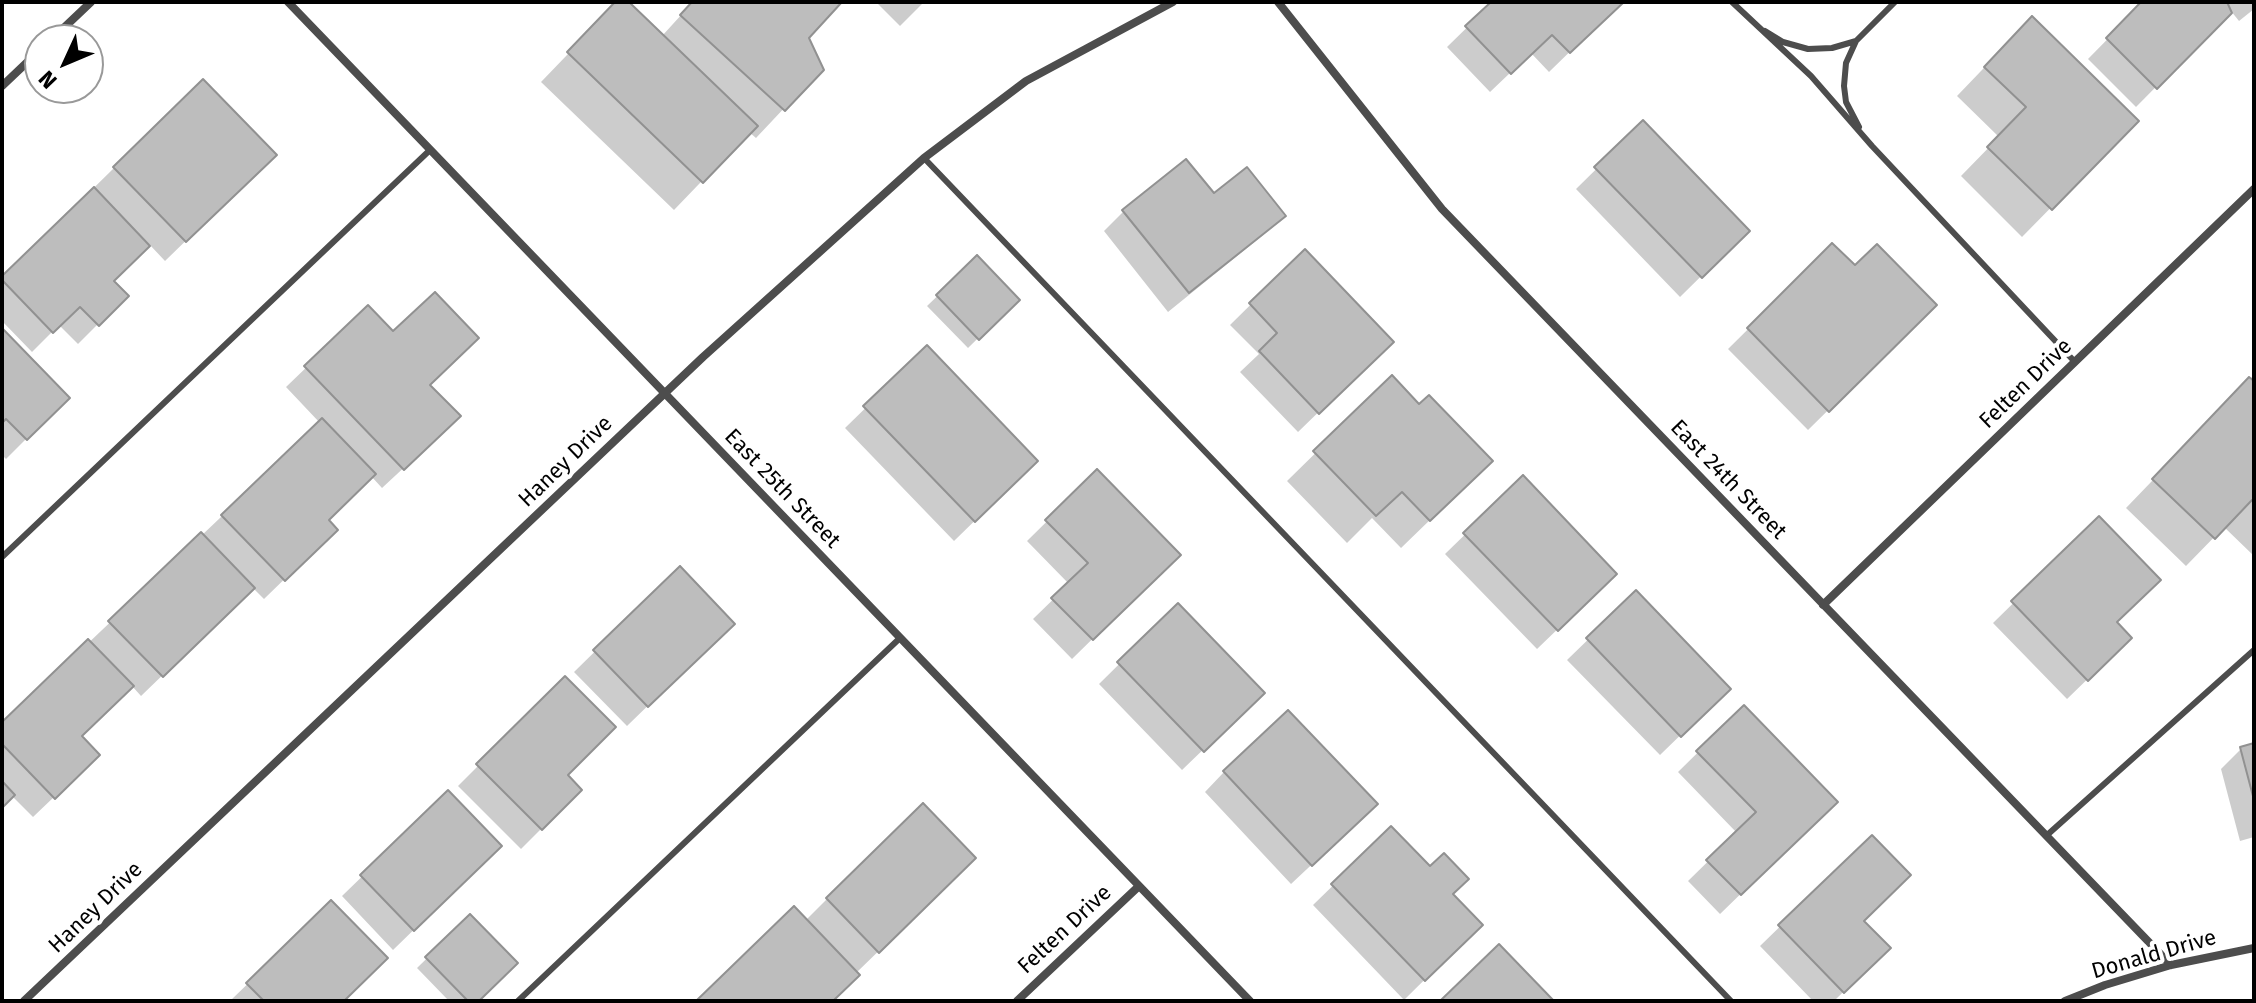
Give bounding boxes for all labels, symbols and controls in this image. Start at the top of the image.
north arrow [24,24,104,104]
text: N [33,65,63,94]
street label: Felten Drive [1974,333,2078,435]
street label: Haney Drive [514,411,618,513]
street label: East 24th Street [1664,415,1792,545]
street label: East 25th Street [719,424,845,554]
street label: Haney Drive [44,857,148,959]
street label: Felten Drive [1013,880,1117,980]
street label: Donald Drive [2089,925,2219,985]

